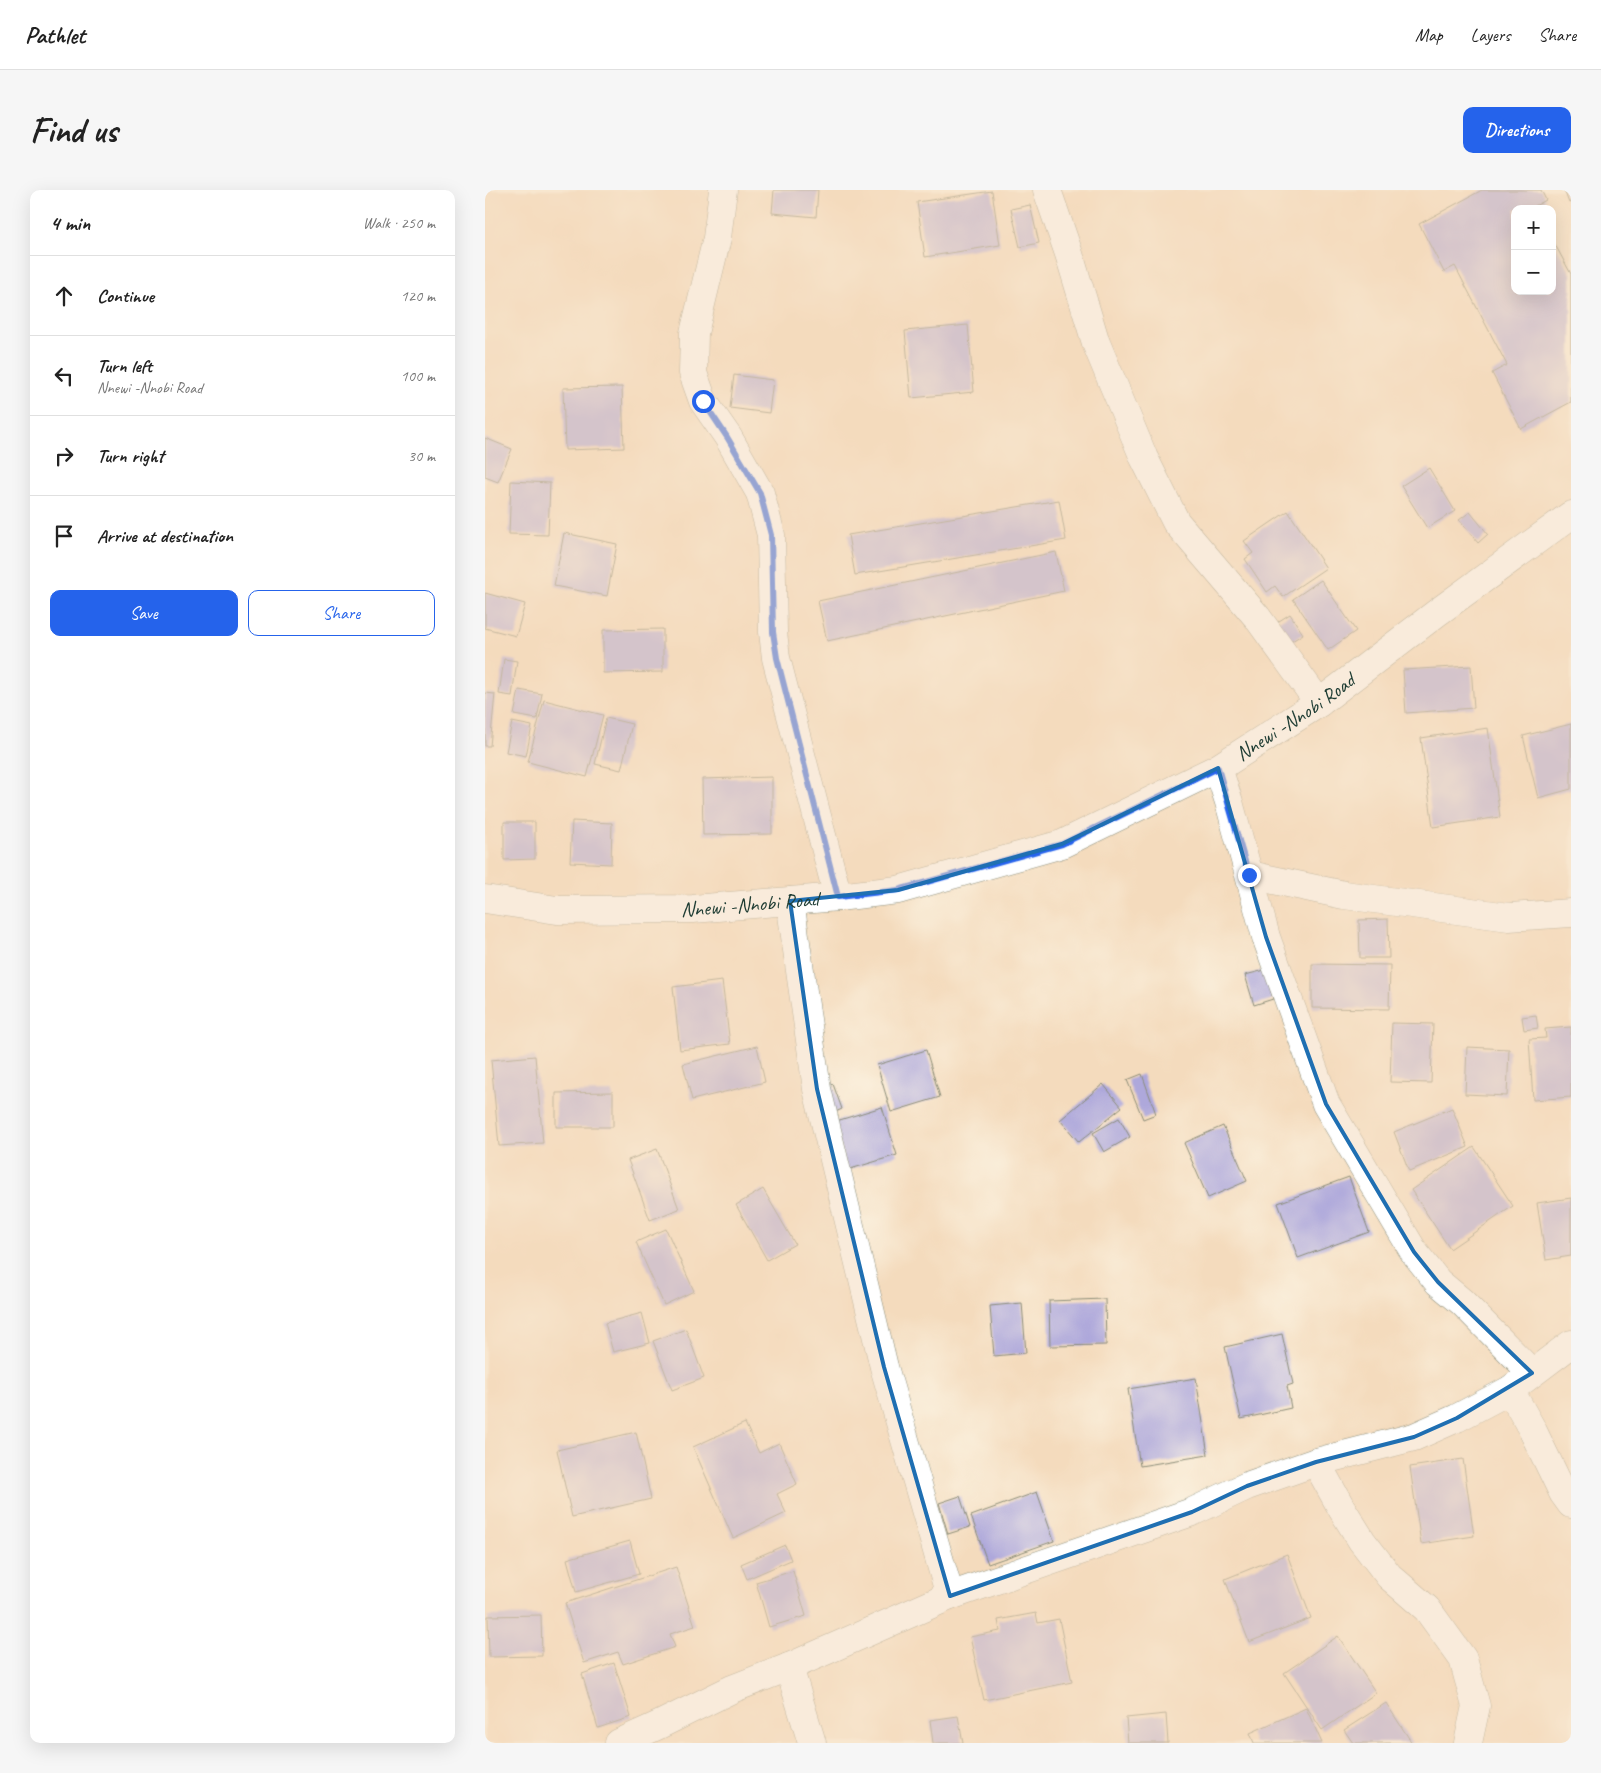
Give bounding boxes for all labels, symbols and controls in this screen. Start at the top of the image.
text: Pathlet [25,20,85,50]
text: Map [1415,24,1443,46]
text: Layers [1471,24,1510,46]
text: Share [1538,24,1576,46]
button: Directions [1463,107,1571,153]
text: Find us [30,108,117,153]
map controls [1511,205,1556,295]
button: + [1511,205,1556,250]
text: 4 min [50,210,90,236]
text: Walk · 250 m [363,213,435,233]
button: − [1511,250,1556,295]
icon: ahead [50,282,78,310]
text: Continue [97,284,154,308]
text: 120 m [401,286,435,306]
text: Turn left [97,354,152,378]
icon: left [50,362,78,390]
text: 100 m [401,366,435,386]
text: Nnewi -Nnobi Road [97,378,203,398]
route start [692,390,715,413]
icon: right [50,442,78,470]
text: Turn right [97,444,164,468]
text: 30 m [408,446,435,466]
icon: arrive [50,522,78,550]
text: Arrive at destination [97,524,233,548]
button: Save [50,590,238,636]
button: Share [248,590,435,636]
street label: Nnewi -Nnobi Road [1230,666,1362,766]
route end [1238,864,1261,887]
street label: Nnewi -Nnobi Road [681,885,823,922]

